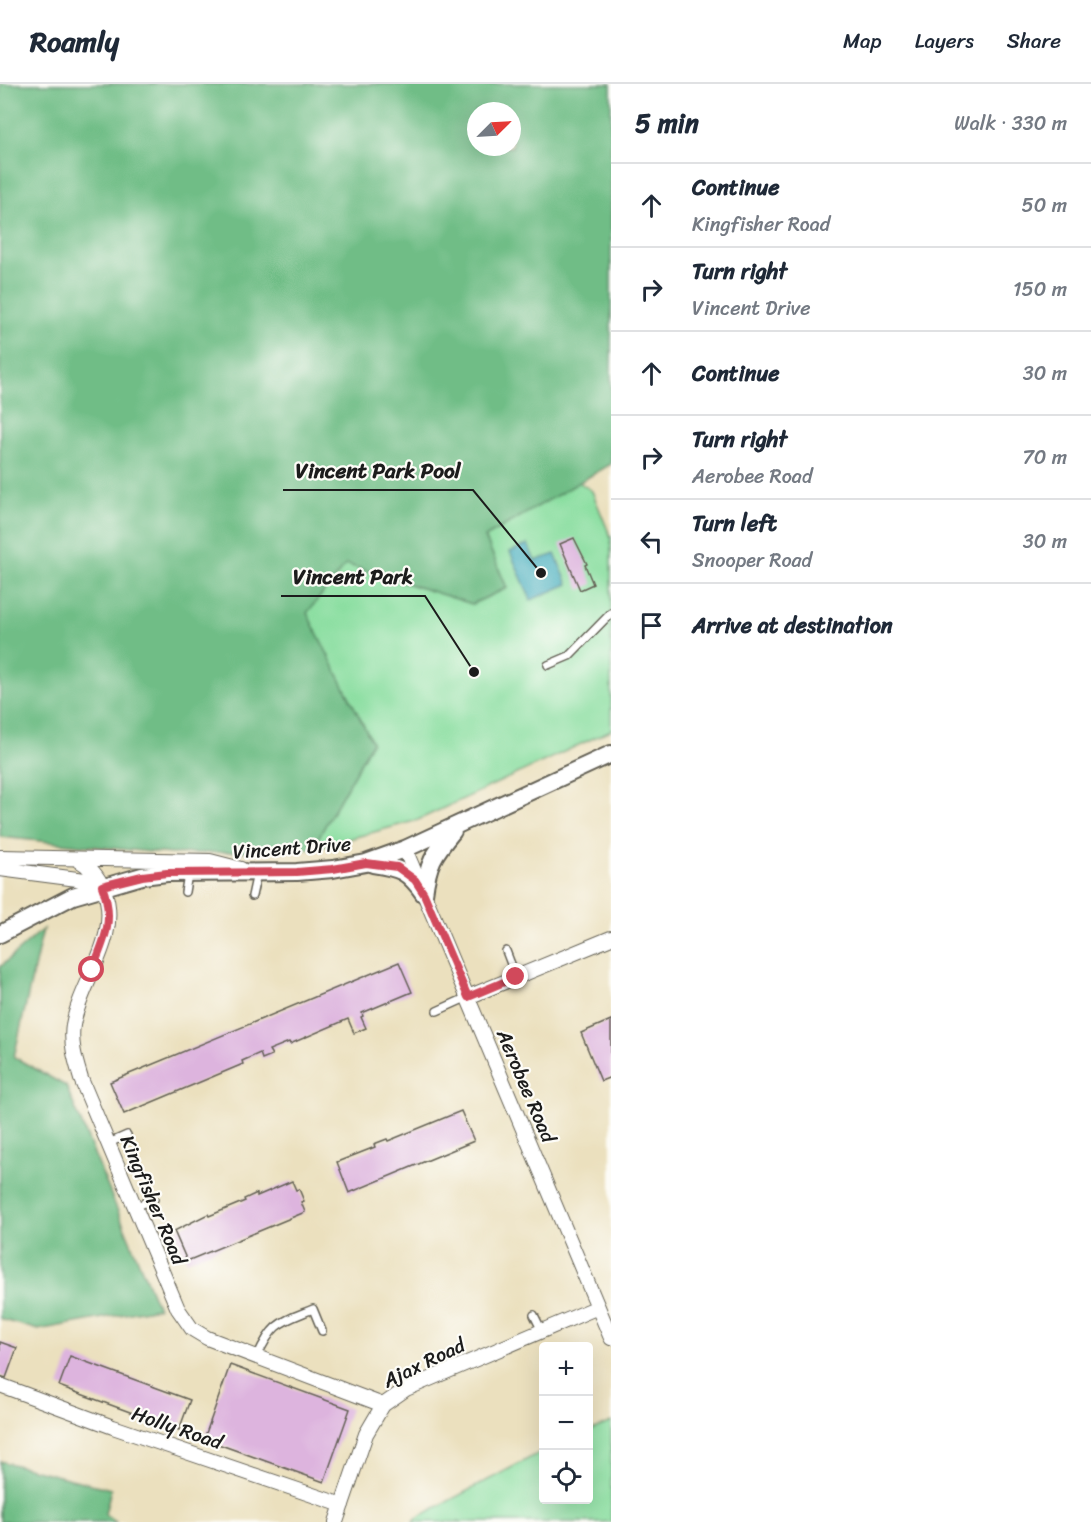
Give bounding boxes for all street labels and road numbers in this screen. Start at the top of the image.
street label: Vincent Drive [232,826,352,870]
street label: Aerobee Road [486,1023,566,1150]
street label: Kingfisher Road [110,1129,197,1272]
street label: Ajax Road [376,1327,473,1398]
street label: Holly Road [127,1396,229,1460]

